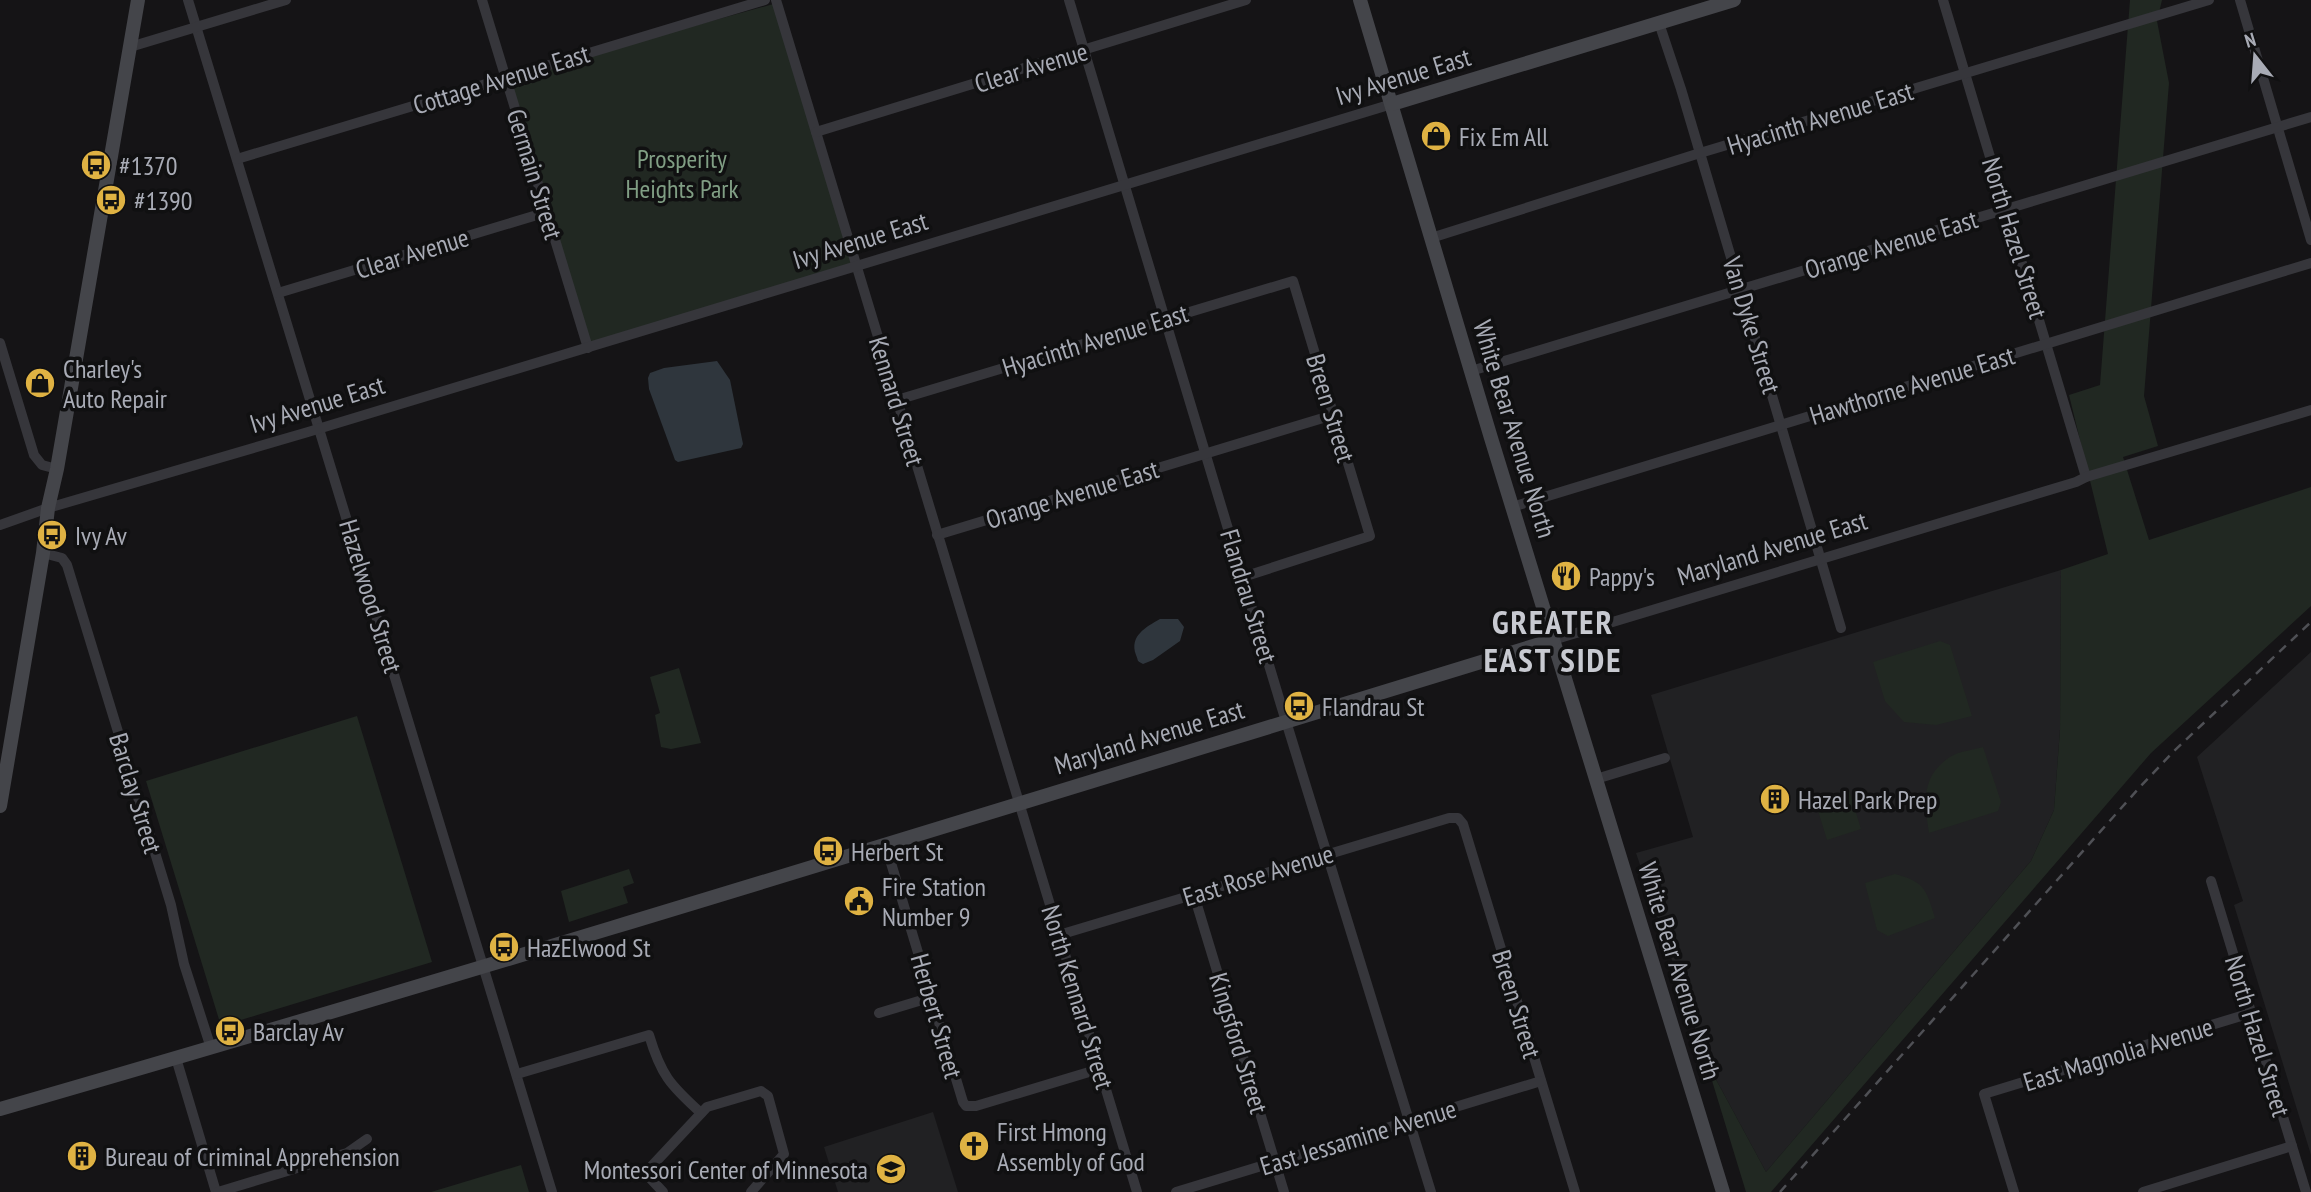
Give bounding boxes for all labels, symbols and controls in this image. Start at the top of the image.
north arrow [2220,21,2290,91]
text: N [2242,27,2258,53]
street label: Clear Avenue [970,34,1092,100]
street label: Cottage Avenue East [409,37,593,121]
street label: Ivy Avenue East [1332,40,1474,112]
street label: Hyacinth Avenue East [1723,74,1917,162]
street label: Germain Street [500,105,570,243]
shop icon: Fix Em All [1419,119,1453,153]
place label: Fix Em All [1459,120,1548,153]
park label: Prosperity Heights Park [625,142,739,205]
bus stop icon: #1370 [79,148,113,182]
place label: #1370 [119,149,178,182]
street label: North Hazel Street [1975,154,2055,322]
bus stop icon: #1390 [94,183,128,217]
place label: #1390 [134,184,193,217]
street label: Orange Avenue East [1801,202,1981,286]
street label: Ivy Avenue East [789,204,931,276]
street label: Clear Avenue [351,220,473,286]
street label: Van Dyke Street [1715,252,1788,397]
street label: Hyacinth Avenue East [998,296,1192,384]
street label: White Bear Avenue North [1466,316,1564,542]
street label: Kennard Street [862,332,932,470]
street label: Hawthorne Avenue East [1806,338,2018,432]
street label: Breen Street [1299,350,1363,466]
place label: Charley's Auto Repair [63,352,167,415]
shop icon: Charley's Auto Repair [23,366,57,400]
street label: Ivy Avenue East [246,368,388,440]
street label: Orange Avenue East [982,452,1162,536]
street label: Maryland Avenue East [1673,503,1871,593]
street label: Hazelwood Street [332,515,410,677]
bus stop icon: Ivy Av [35,518,69,552]
place label: Ivy Av [75,519,127,552]
street label: Flandrau Street [1213,525,1285,667]
restaurant icon: Pappy's [1549,559,1583,593]
place label: Pappy's [1589,560,1655,593]
district label: GREATER EAST SIDE [1484,600,1622,681]
bus stop icon: Flandrau St [1282,689,1316,723]
place label: Flandrau St [1322,690,1424,723]
street label: Maryland Avenue East [1050,692,1248,782]
street label: Barclay Street [102,729,170,857]
building icon: Hazel Park Prep [1758,782,1792,816]
place label: Hazel Park Prep [1798,783,1937,816]
bus stop icon: Herbert St [811,834,845,868]
place label: Herbert St [851,835,944,868]
street label: East Rose Avenue [1179,836,1337,914]
street label: White Bear Avenue North [1631,858,1729,1084]
place label: Fire Station Number 9 [882,870,986,933]
public building icon: Fire Station Number 9 [842,884,876,918]
street label: North Kennard Street [1034,901,1122,1093]
bus stop icon: HazElwood St [487,930,521,964]
place label: HazElwood St [527,931,651,964]
street label: Breen Street [1485,946,1549,1062]
street label: Herbert Street [903,950,971,1082]
street label: North Hazel Street [2218,952,2298,1120]
street label: Kingsford Street [1202,969,1276,1117]
street label: East Magnolia Avenue [2019,1009,2217,1099]
bus stop icon: Barclay Av [213,1014,247,1048]
place label: Barclay Av [253,1015,344,1048]
street label: East Jessamine Avenue [1256,1092,1460,1182]
place label: First Hmong Assembly of God [997,1115,1145,1178]
church icon: First Hmong Assembly of God [957,1129,991,1163]
building icon: Bureau of Criminal Apprehension [65,1139,99,1173]
place label: Bureau of Criminal Apprehension [105,1140,400,1173]
school or university icon: Montessori Center of Minnesota [874,1152,908,1186]
place label: Montessori Center of Minnesota [584,1153,868,1186]

